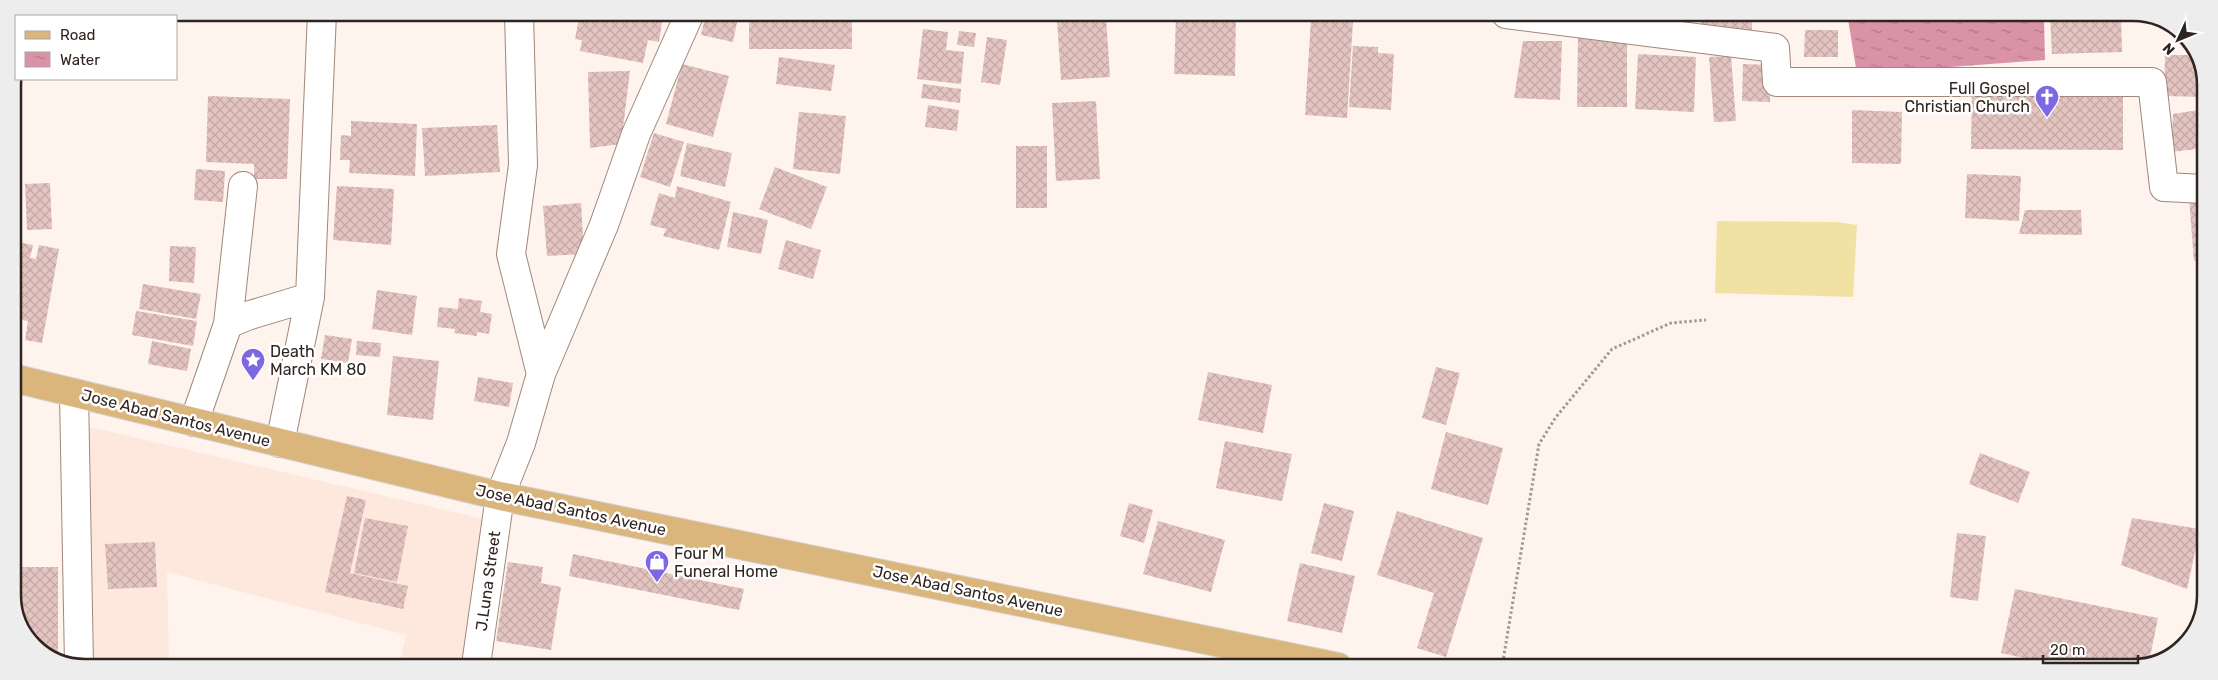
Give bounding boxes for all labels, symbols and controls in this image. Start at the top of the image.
legend [15,15,178,80]
north arrow [2153,15,2203,65]
text: Road [60,26,96,44]
text: N [2159,39,2179,58]
text: Water [60,51,100,69]
place label: Full Gospel Christian Church [1904,79,2030,116]
church icon: Full Gospel Christian Church [2034,84,2060,118]
place label: Death March KM 80 [270,342,367,379]
place icon: Death March KM 80 [240,347,266,381]
street label: Jose Abad Santos Avenue [80,385,272,451]
street label: Jose Abad Santos Avenue [474,481,668,539]
street label: J.Luna Street [472,530,504,632]
place label: Four M Funeral Home [674,544,778,581]
shop icon: Four M Funeral Home [644,549,670,583]
street label: Jose Abad Santos Avenue [871,562,1065,620]
scale bar [2043,632,2138,664]
text: 20 m [2050,641,2085,659]

